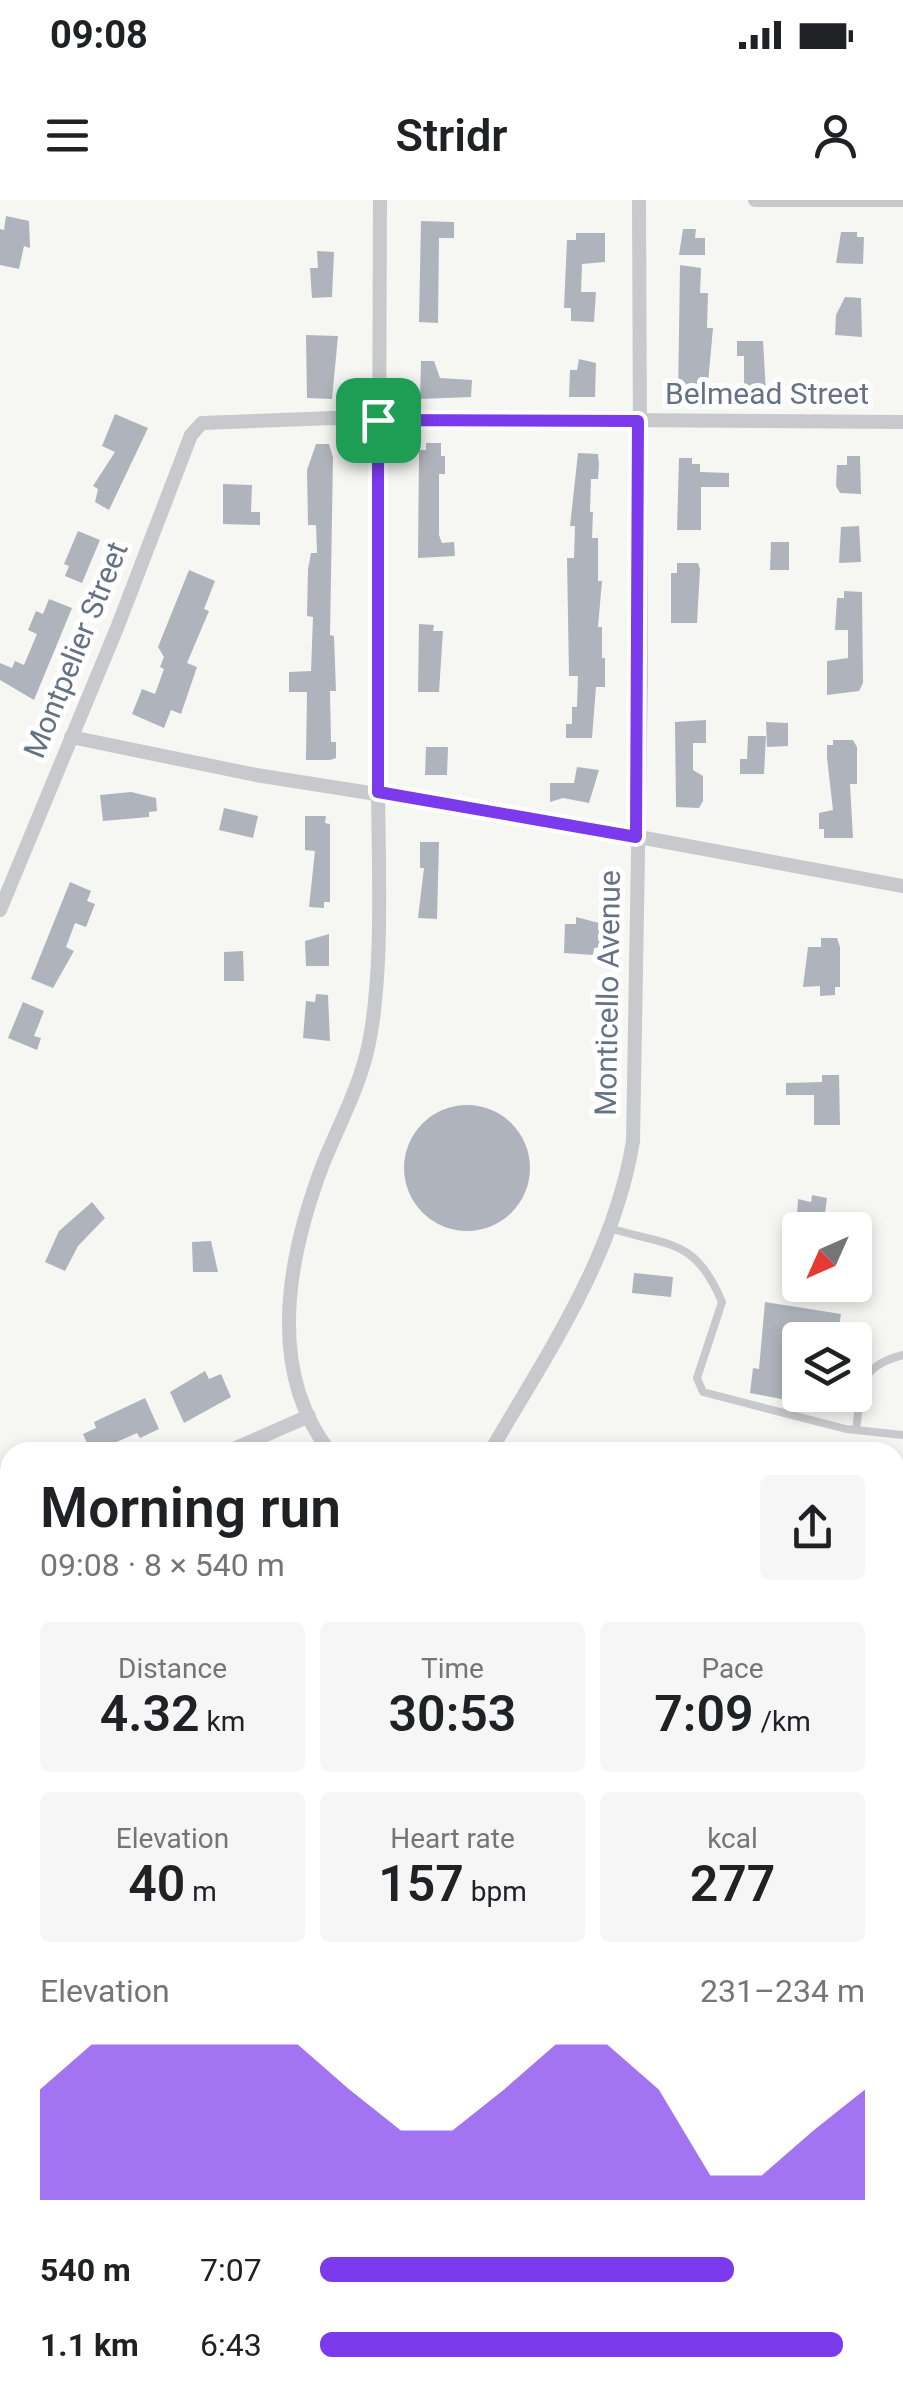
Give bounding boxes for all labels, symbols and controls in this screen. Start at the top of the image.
text: 09:08 [50,13,148,57]
icon: menu [40,108,95,163]
icon: person [808,108,863,163]
text: Stridr [396,109,508,162]
street label: Belmead Street [665,376,869,411]
pin [336,378,421,463]
icon: arrive [351,393,406,448]
street label: Montpelier Street [16,537,135,763]
street label: Monticello Avenue [588,870,627,1116]
north arrow [782,1212,872,1302]
map controls [782,1212,872,1412]
button: layers [782,1322,872,1412]
button: share [760,1475,865,1580]
text: Morning run [40,1476,341,1540]
text: 09:08 · 8 × 540 m [40,1546,285,1584]
text: Distance [118,1652,227,1685]
text: Time [421,1652,484,1685]
text: Pace [701,1652,764,1685]
text: 4.32 [100,1685,200,1743]
text: 30:53 [389,1685,516,1743]
text: 7:09 [654,1685,754,1743]
text: km [200,1705,245,1738]
text: /km [754,1705,811,1738]
text: Elevation [116,1822,229,1855]
text: Heart rate [390,1822,515,1855]
text: kcal [707,1822,758,1855]
text: 40 [128,1855,185,1913]
text: 157 [378,1855,464,1913]
text: 277 [690,1855,775,1913]
text: m [185,1875,217,1908]
text: bpm [464,1875,527,1908]
text: Elevation [40,1972,170,2010]
text: 231–234 m [700,1972,865,2010]
text: 540 m [40,2251,131,2289]
text: 7:07 [200,2251,262,2289]
text: 1.1 km [40,2326,139,2364]
text: 6:43 [200,2326,262,2364]

